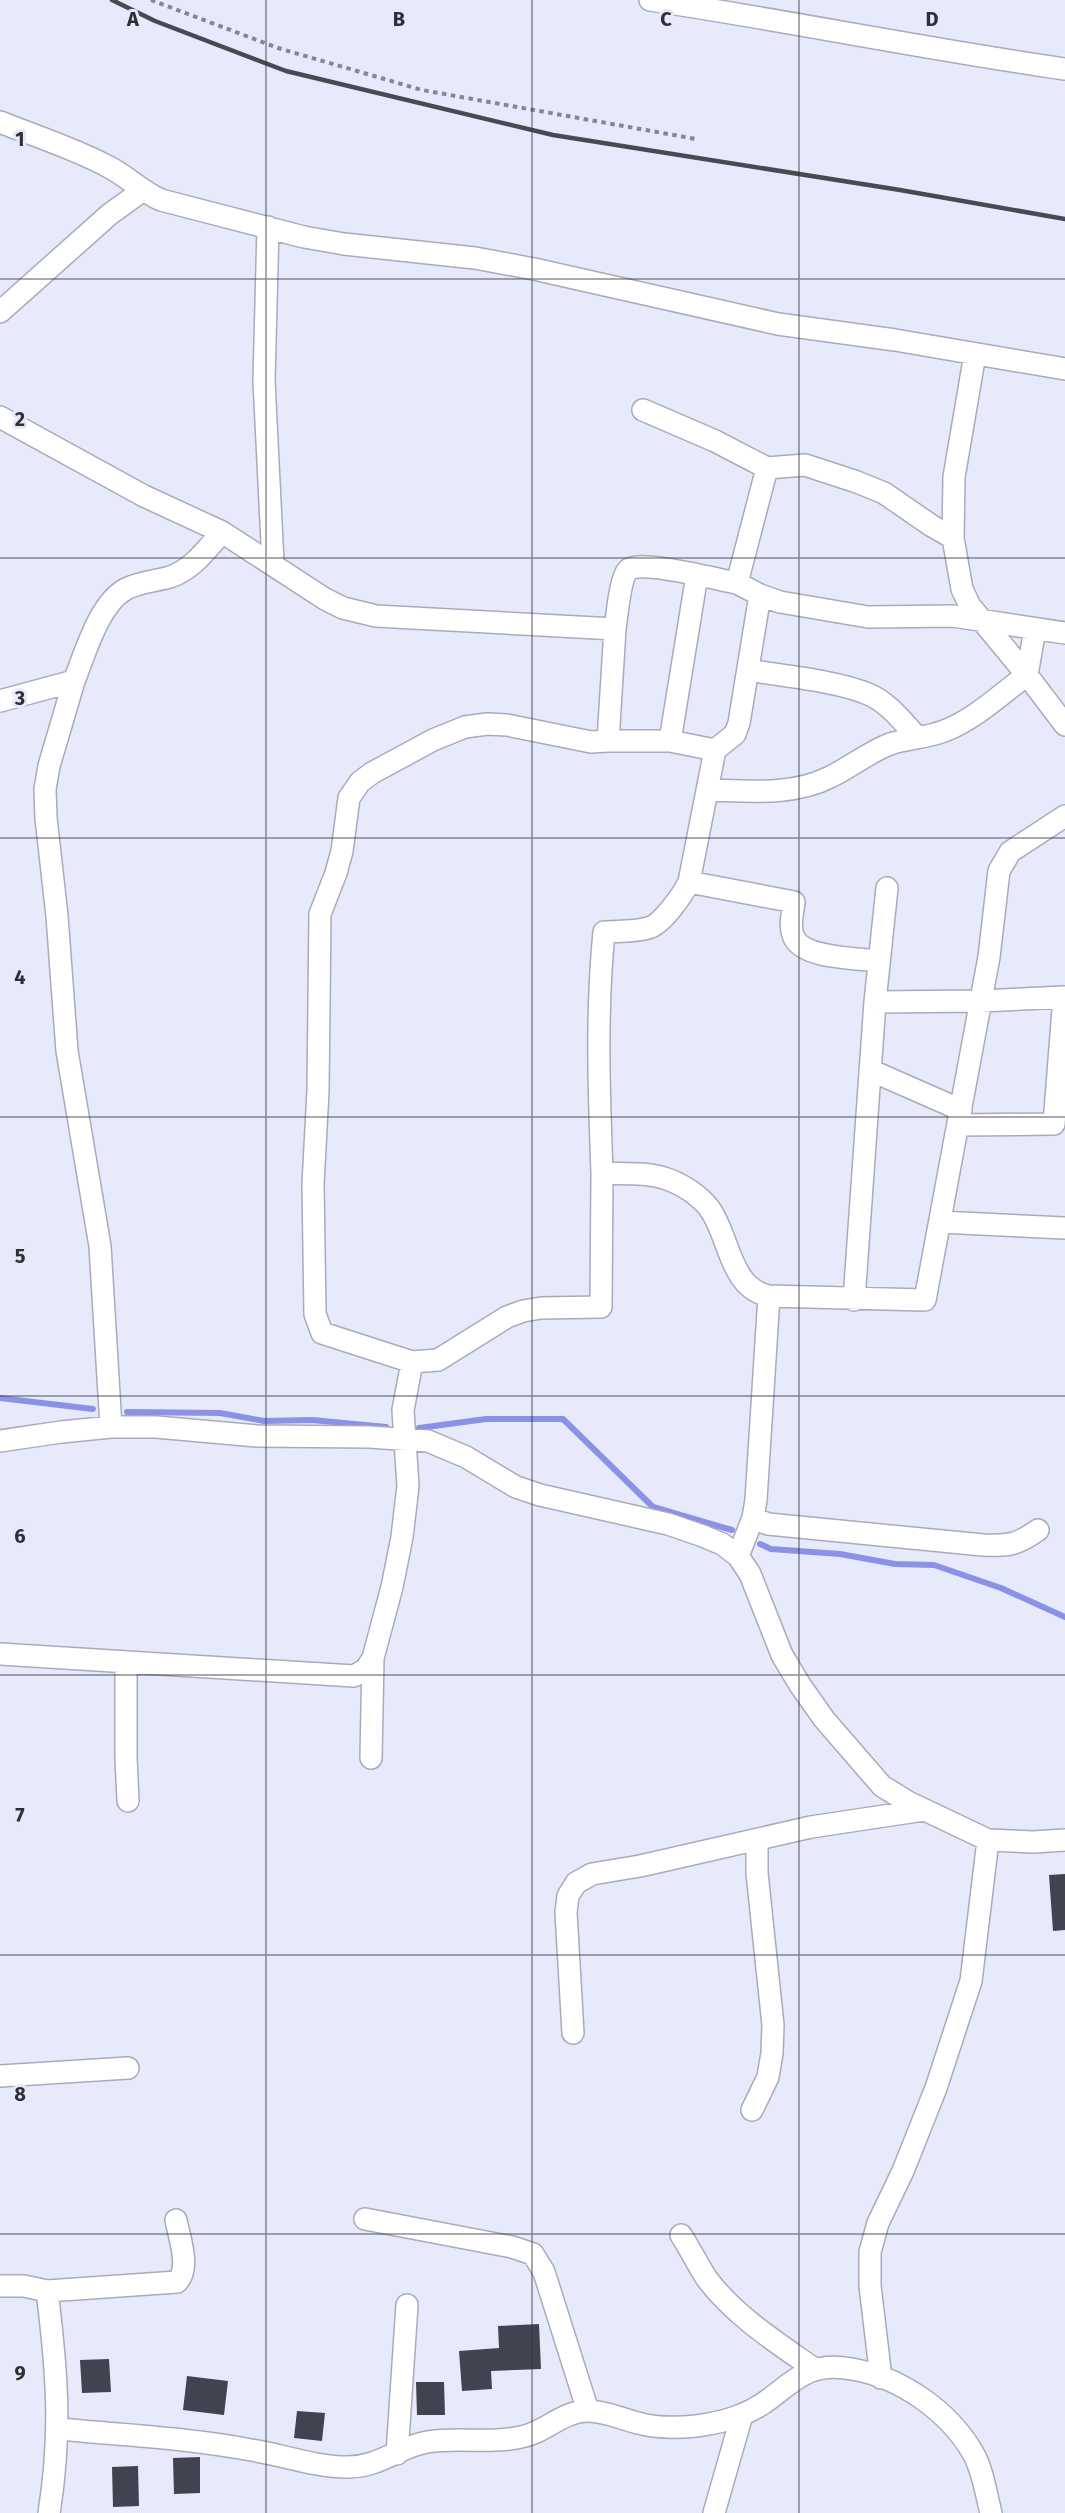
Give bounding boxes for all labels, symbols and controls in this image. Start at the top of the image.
text: A [126,7,140,31]
text: B [393,7,405,31]
text: C [660,7,672,31]
text: D [925,7,939,31]
text: 1 [15,127,25,151]
text: 2 [15,407,25,431]
text: 3 [14,686,25,710]
text: 4 [14,965,26,989]
text: 5 [15,1244,26,1268]
text: 6 [14,1524,26,1548]
text: 7 [15,1803,25,1827]
text: 8 [14,2082,26,2106]
text: 9 [14,2361,26,2385]

